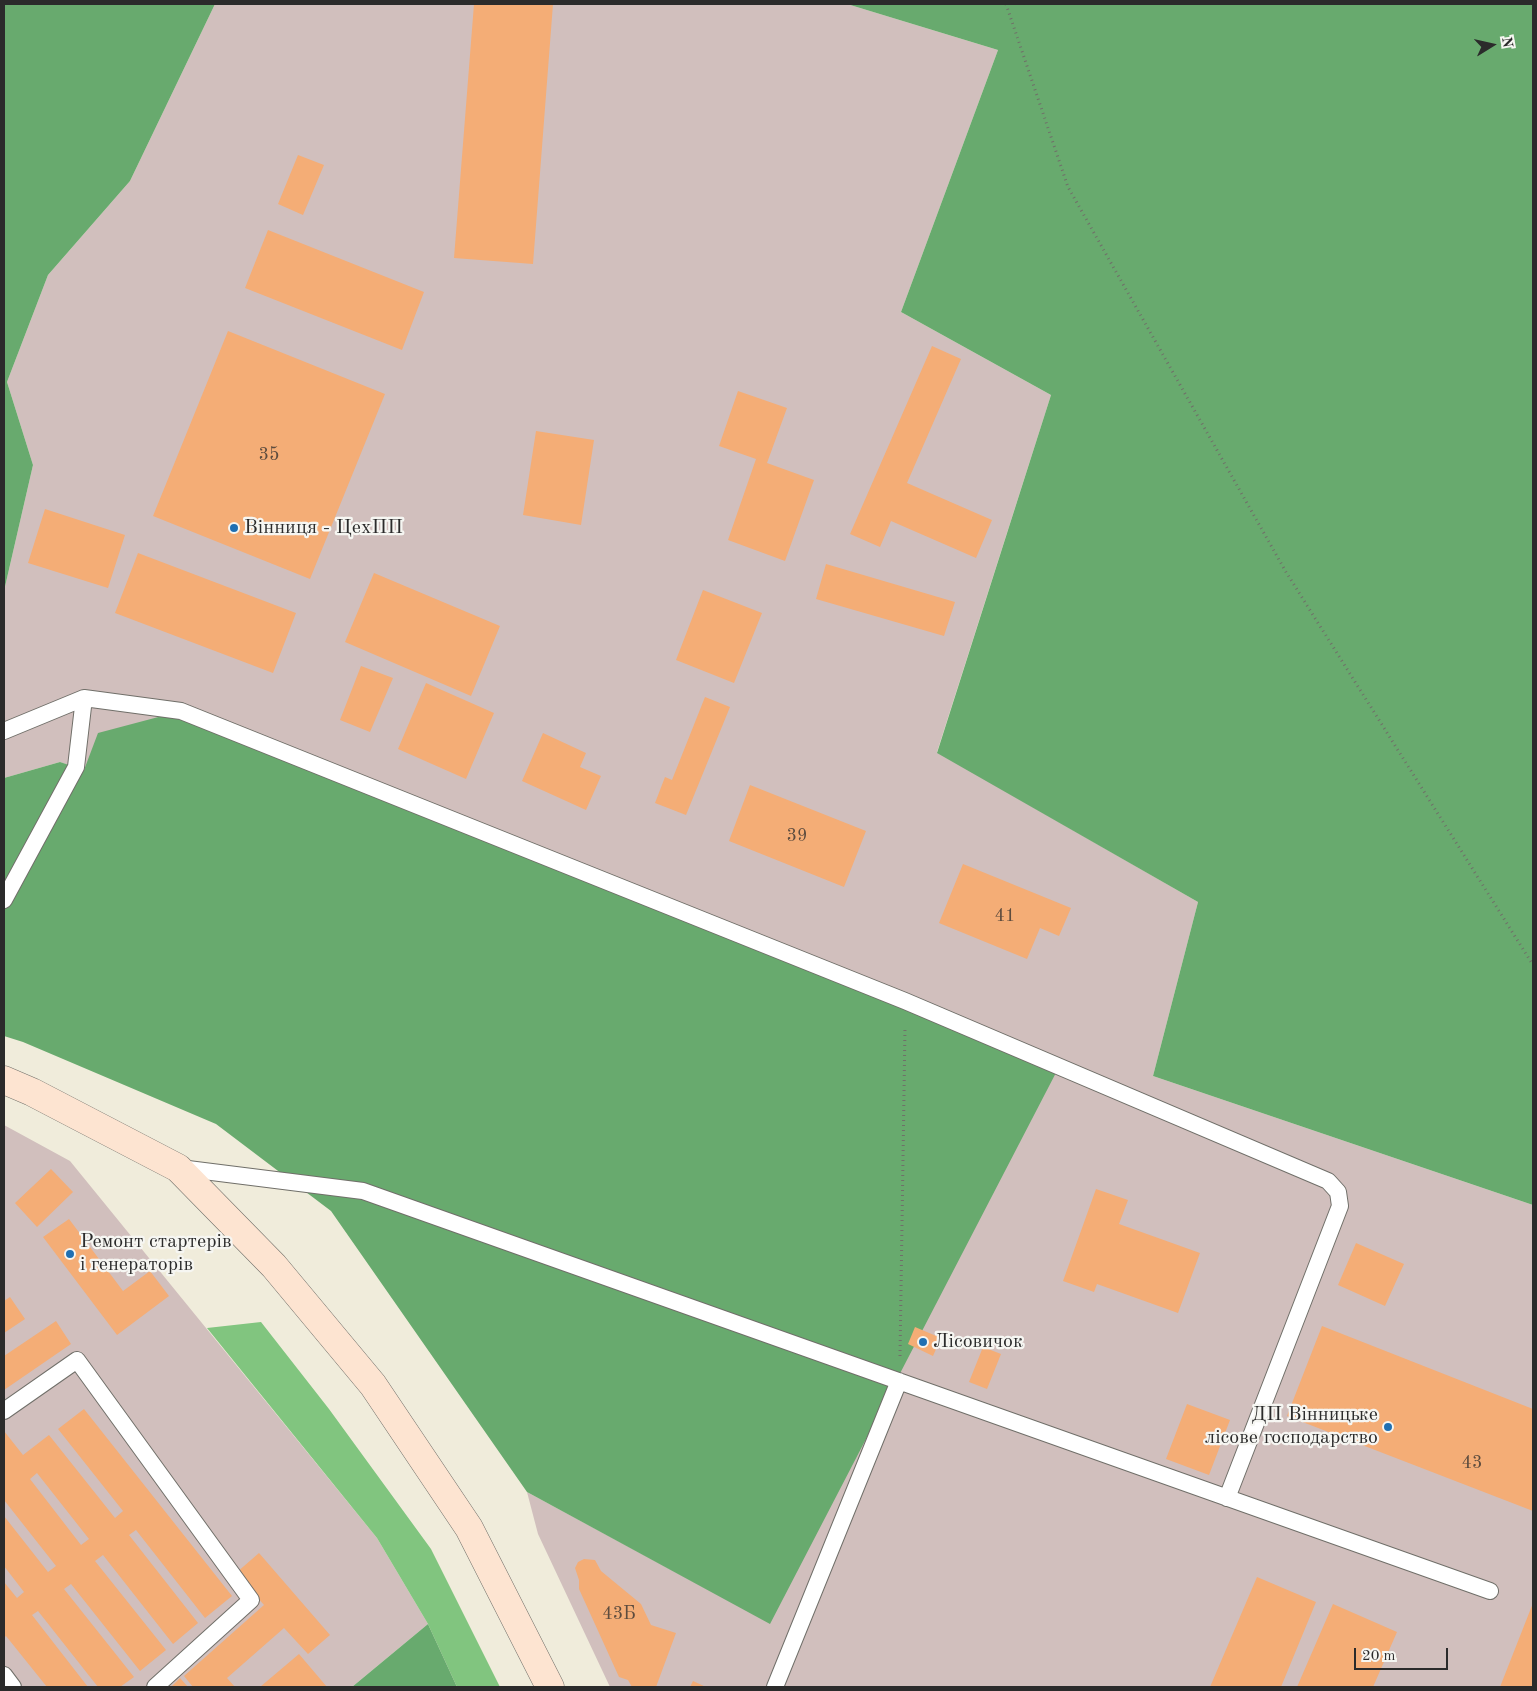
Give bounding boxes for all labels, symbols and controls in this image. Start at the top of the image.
north arrow [1467,20,1517,70]
text: N [1499,36,1515,49]
house number: 35 [259,444,279,466]
place label: Вінниця - ЦехПП [244,516,403,540]
marker: Вінниця - ЦехПП [228,522,240,534]
house number: 39 [787,825,807,847]
house number: 41 [995,905,1015,927]
place label: Ремонт стартерів і генераторів [80,1230,232,1277]
marker: Ремонт стартерів і генераторів [64,1248,76,1260]
place label: Лісовичок [933,1330,1023,1354]
marker: Лісовичок [917,1336,929,1348]
place label: ДП Вінницьке лісове господарство [1205,1403,1378,1450]
marker: ДП Вінницьке лісове господарство [1382,1421,1394,1433]
house number: 43 [1462,1452,1482,1474]
house number: 43Б [602,1603,636,1625]
scale bar [1357,1638,1451,1670]
text: 20 m [1362,1649,1396,1664]

